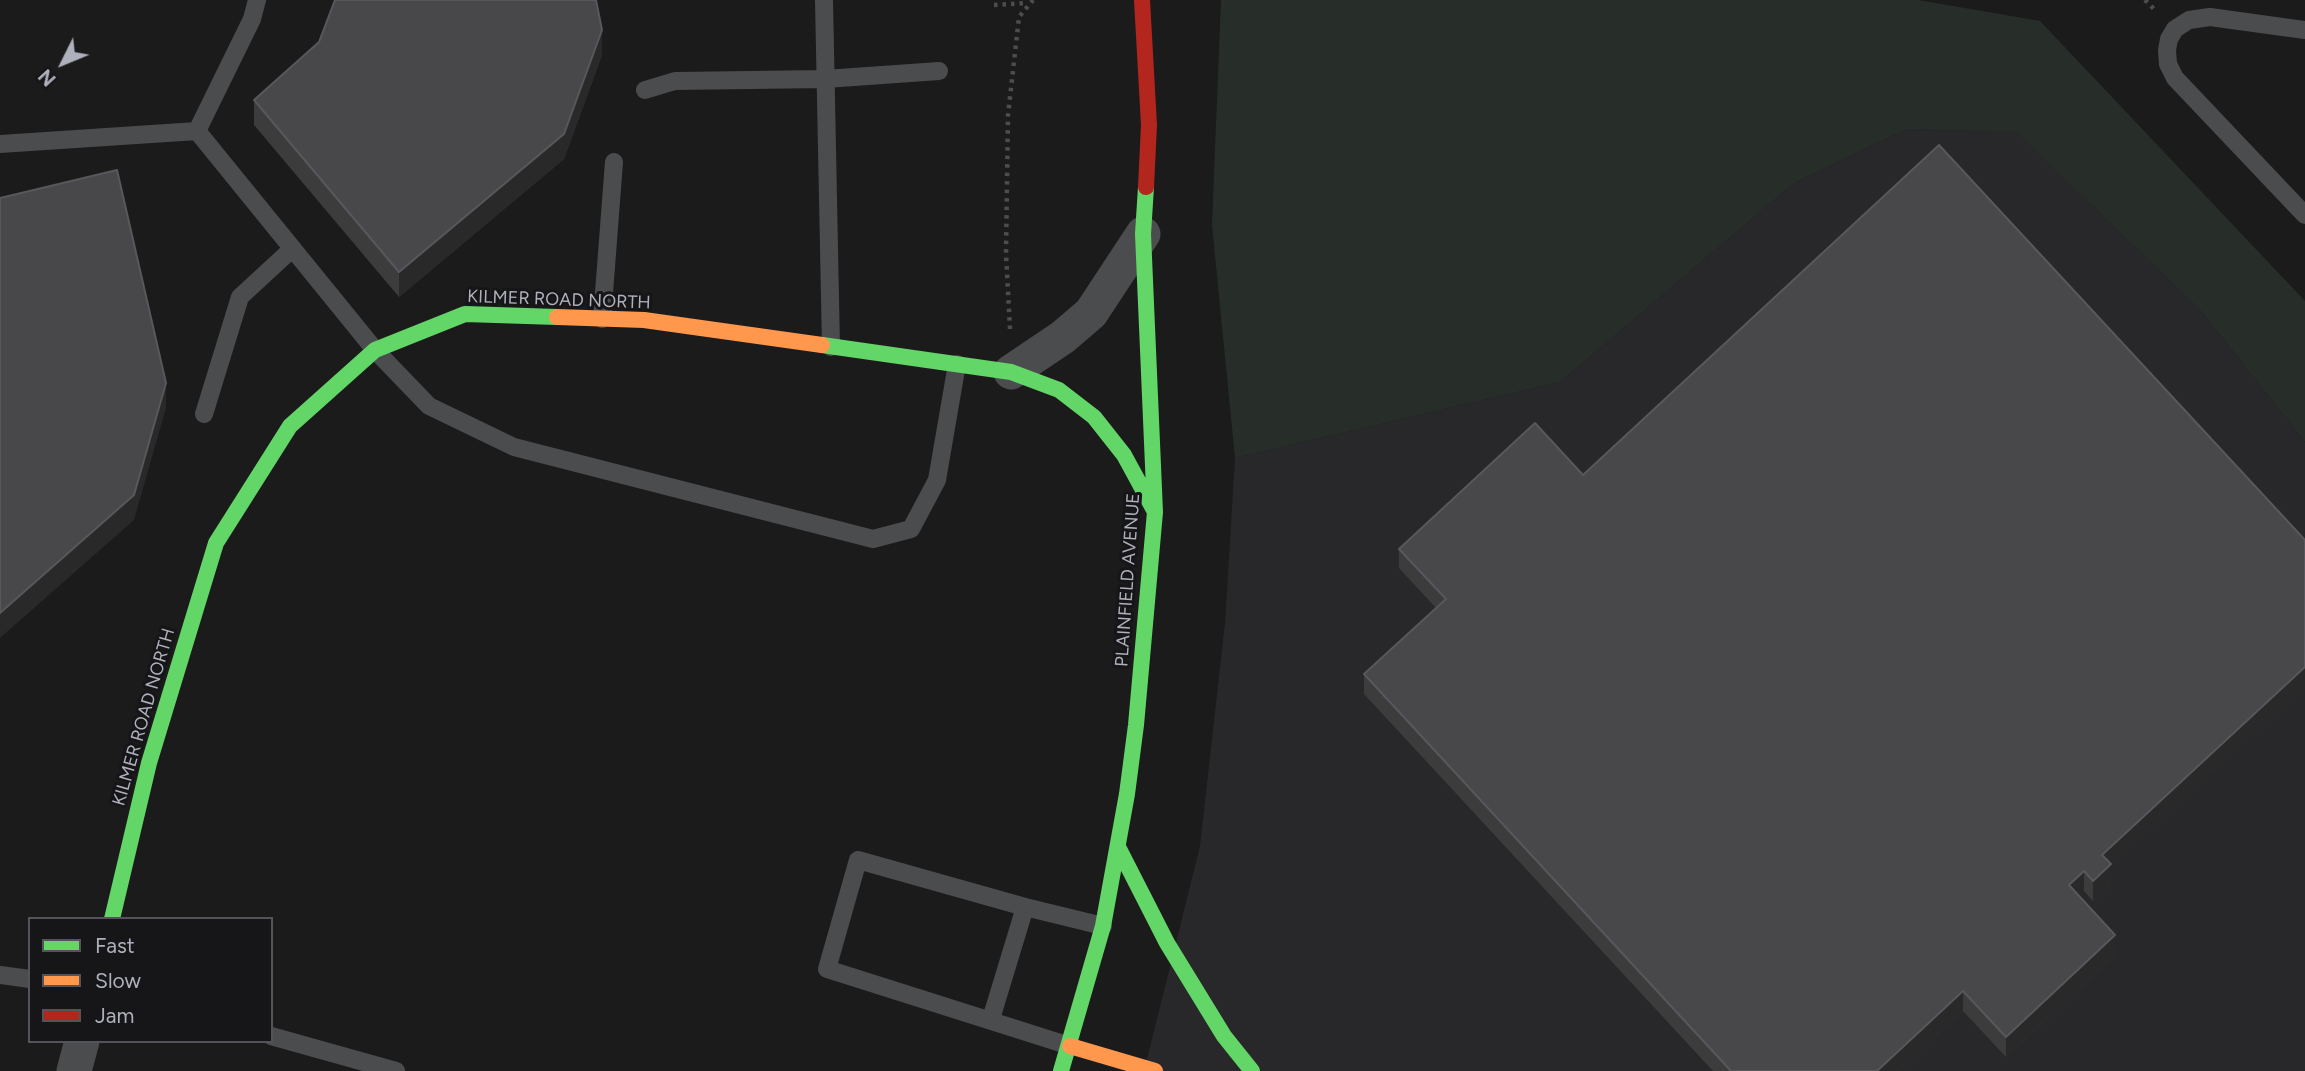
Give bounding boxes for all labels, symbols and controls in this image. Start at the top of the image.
north arrow [28,28,98,98]
text: N [34,64,61,91]
street label: KILMER ROAD NORTH [467,286,651,314]
street label: PLAINFIELD AVENUE [1111,492,1145,668]
street label: KILMER ROAD NORTH [108,626,180,808]
legend [28,917,273,1043]
text: Fast [95,933,135,958]
text: Slow [95,968,141,993]
text: Jam [95,1003,134,1028]

